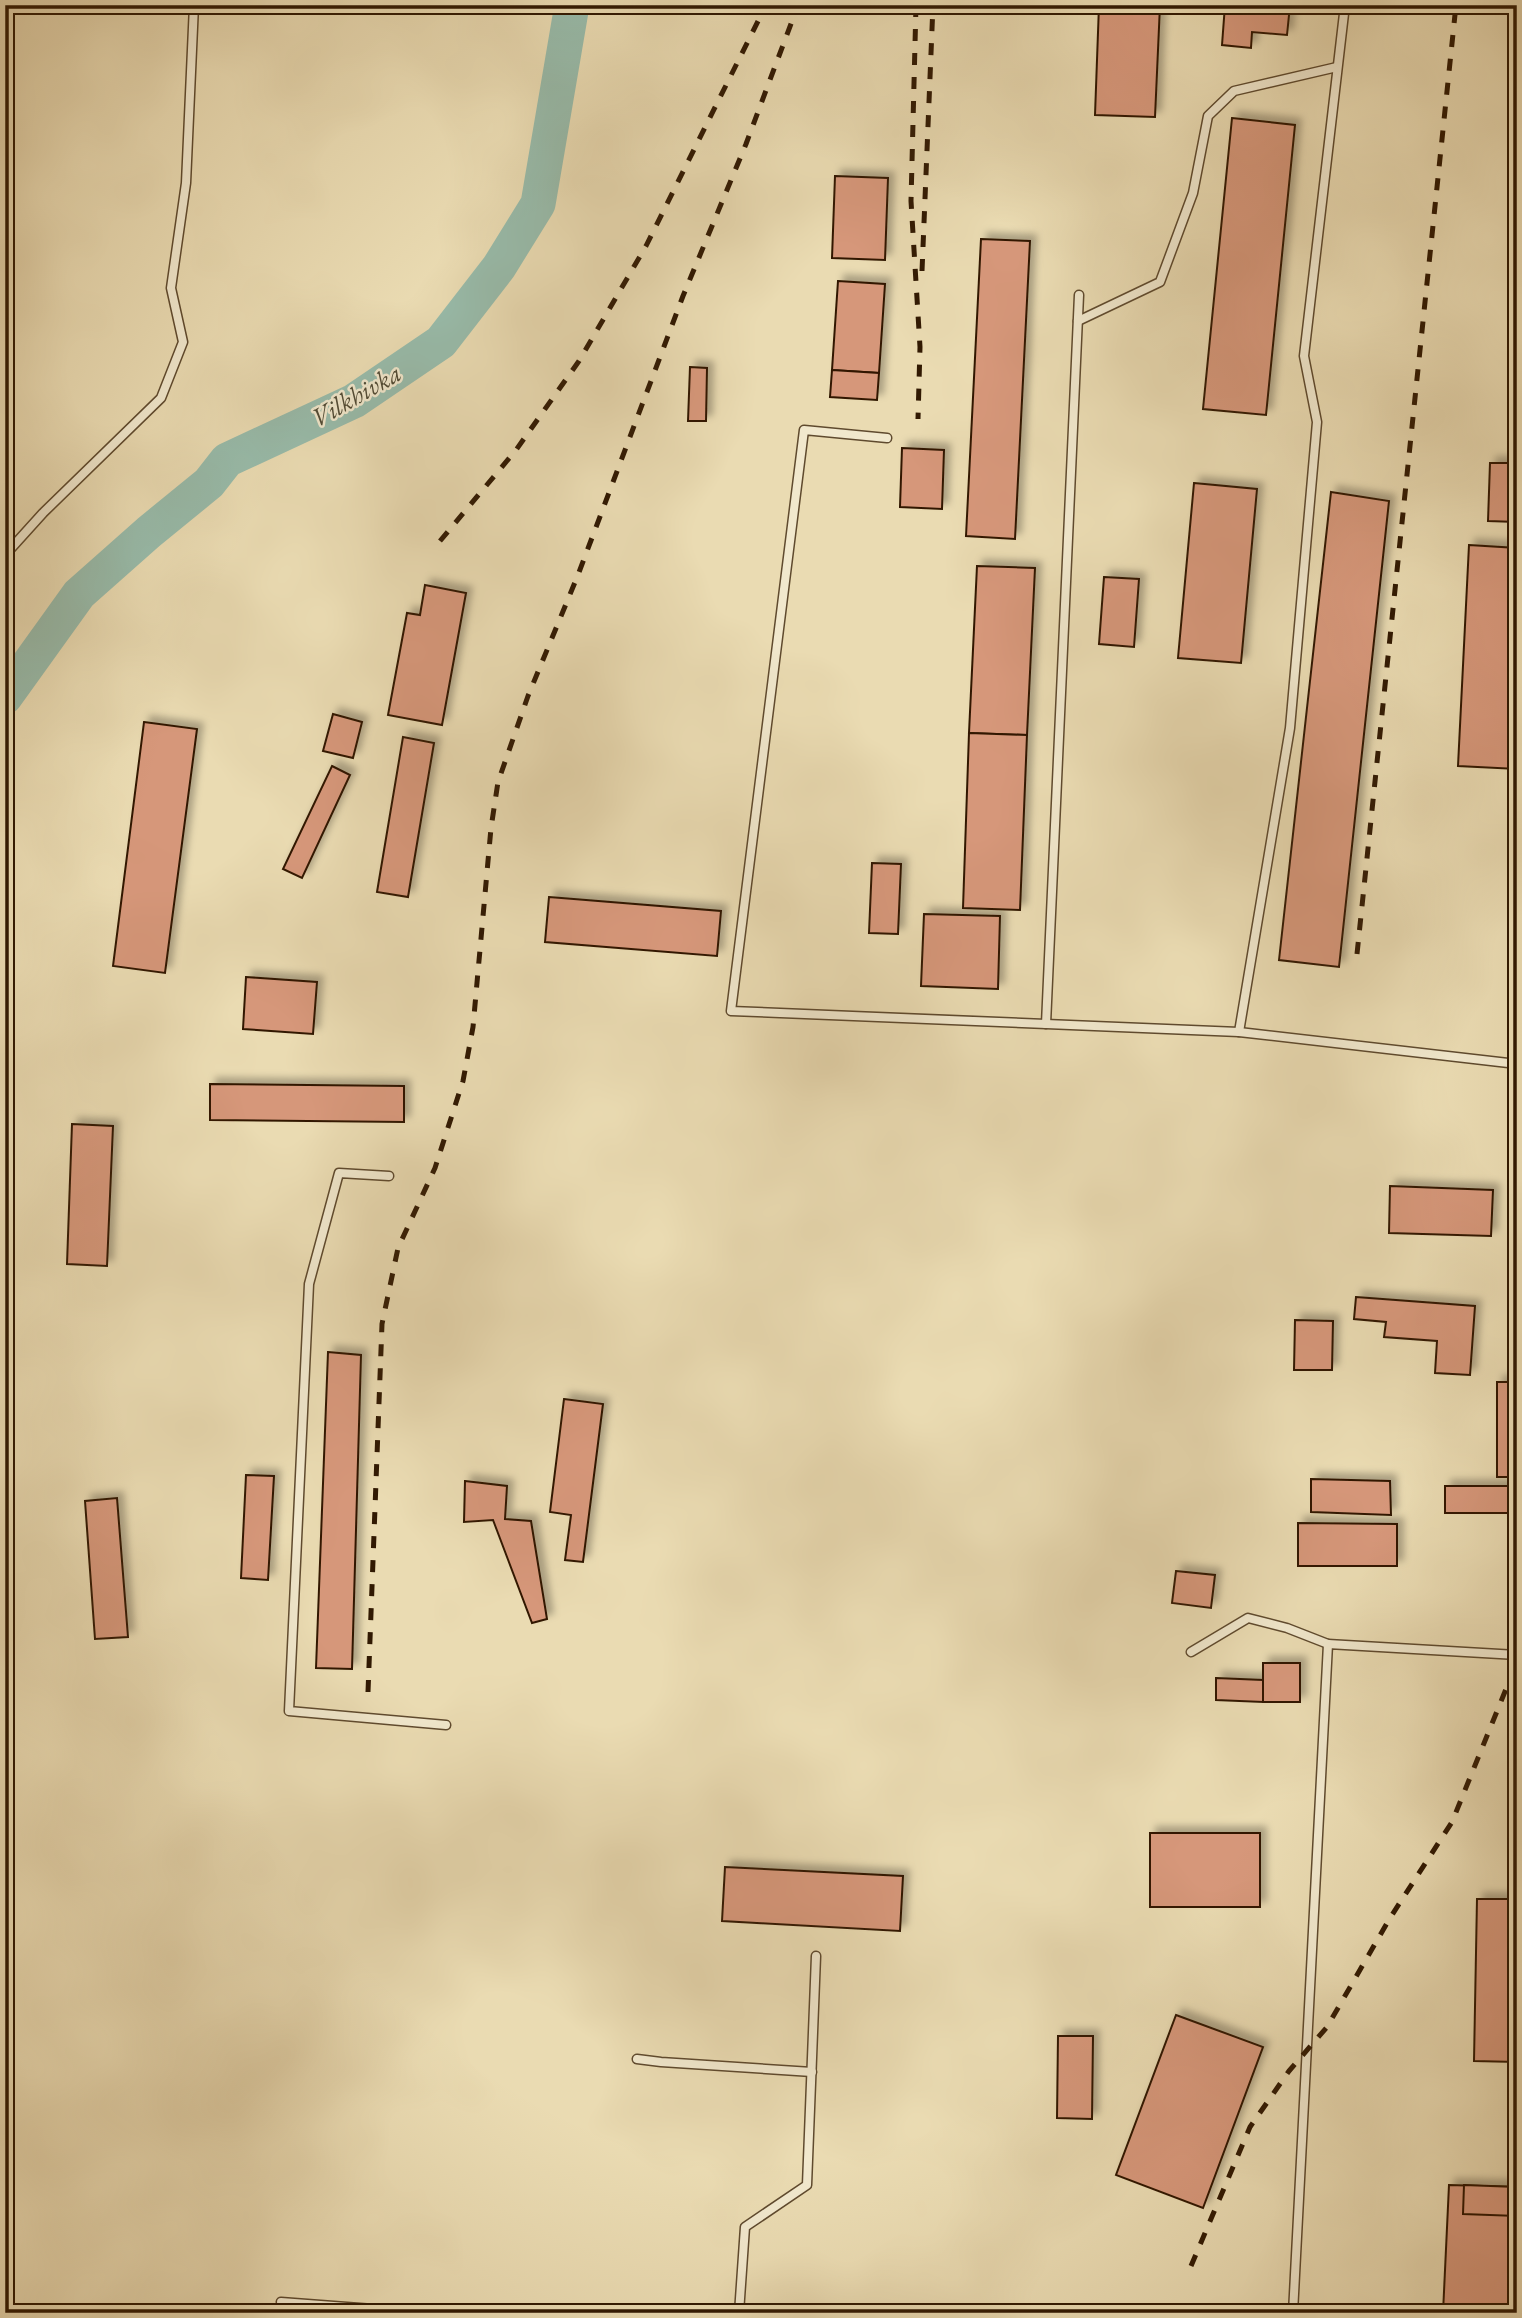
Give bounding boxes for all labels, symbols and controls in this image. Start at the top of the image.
water label: Vilkhivka [305,356,407,434]

